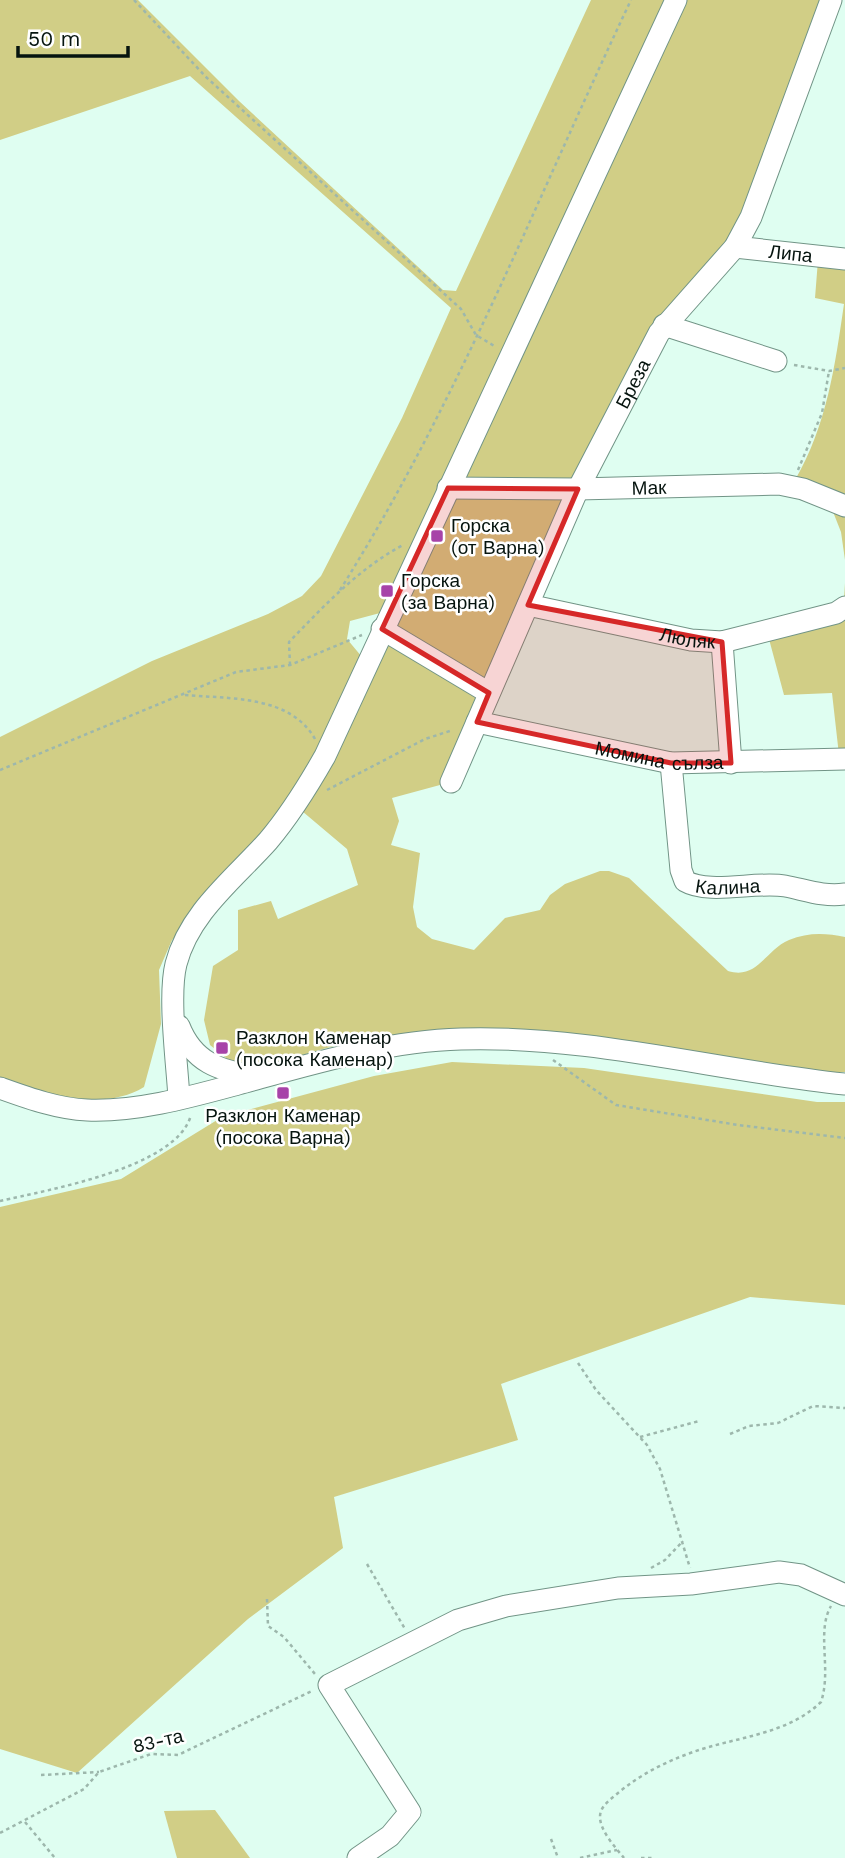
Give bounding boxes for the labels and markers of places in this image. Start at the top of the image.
place label: Горска (от Варна) [451,514,545,559]
marker: Горска (от Варна) [429,528,445,544]
place label: Горска (за Варна) [401,569,495,614]
marker: Горска (за Варна) [379,583,395,599]
place label: Разклон Каменар (посока Каменар) [236,1026,393,1071]
marker: Разклон Каменар (посока Каменар) [214,1040,230,1056]
marker: Разклон Каменар (посока Варна) [275,1085,291,1101]
place label: Разклон Каменар (посока Варна) [205,1104,361,1149]

